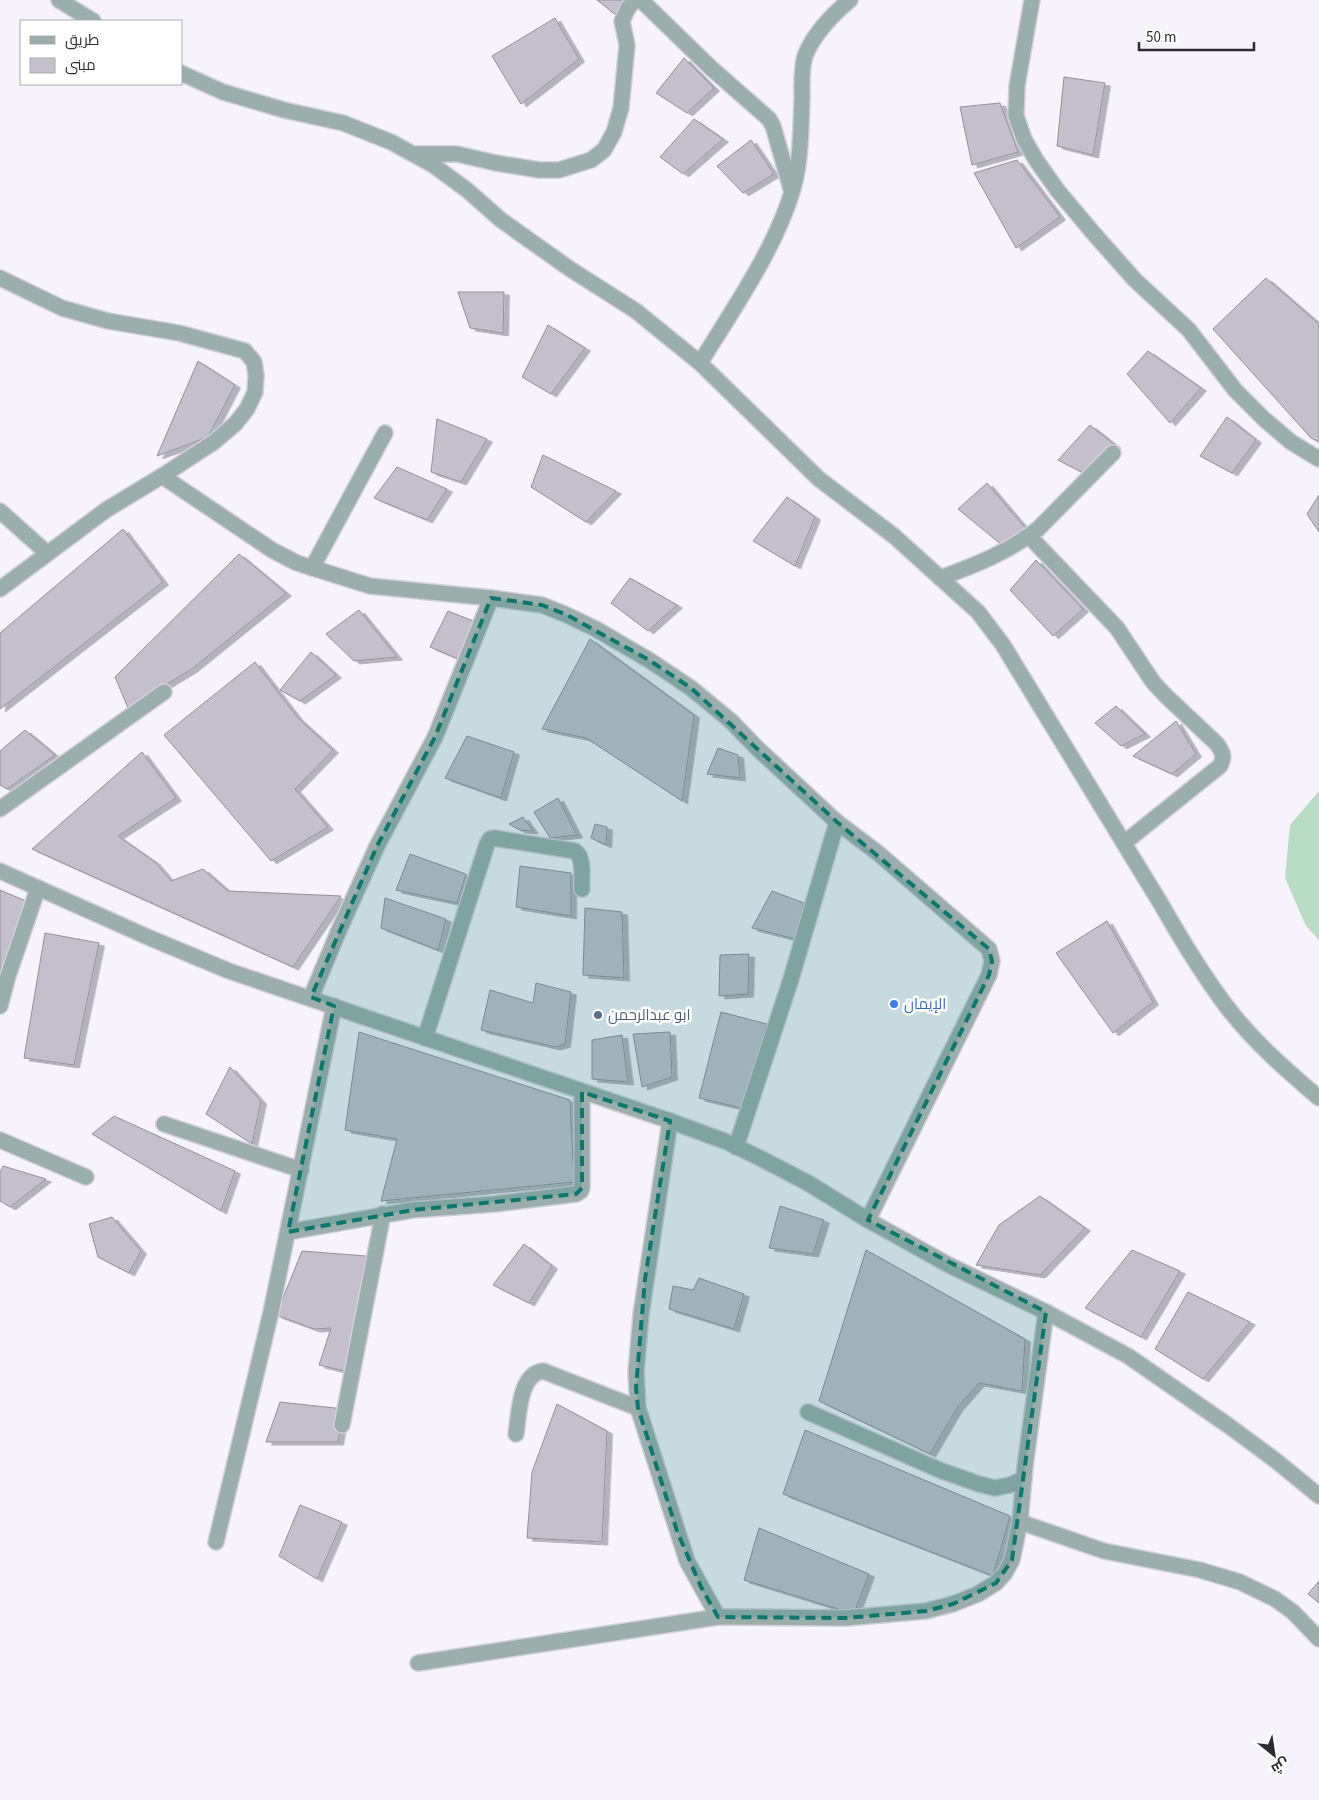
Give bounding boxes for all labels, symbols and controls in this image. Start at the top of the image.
legend [20,20,182,85]
scale bar [1139,20,1254,52]
text: 50 m [1146,27,1176,48]
text: طريق [65,30,99,51]
text: مبنى [65,55,96,76]
place label: الإيمان [904,994,946,1015]
marker: الإيمان [888,998,900,1010]
place label: ابو عبدالرحمن [608,1005,691,1026]
marker: ابو عبدالرحمن [592,1009,604,1021]
north arrow [1249,1730,1299,1780]
text: ش [1267,1752,1293,1779]

